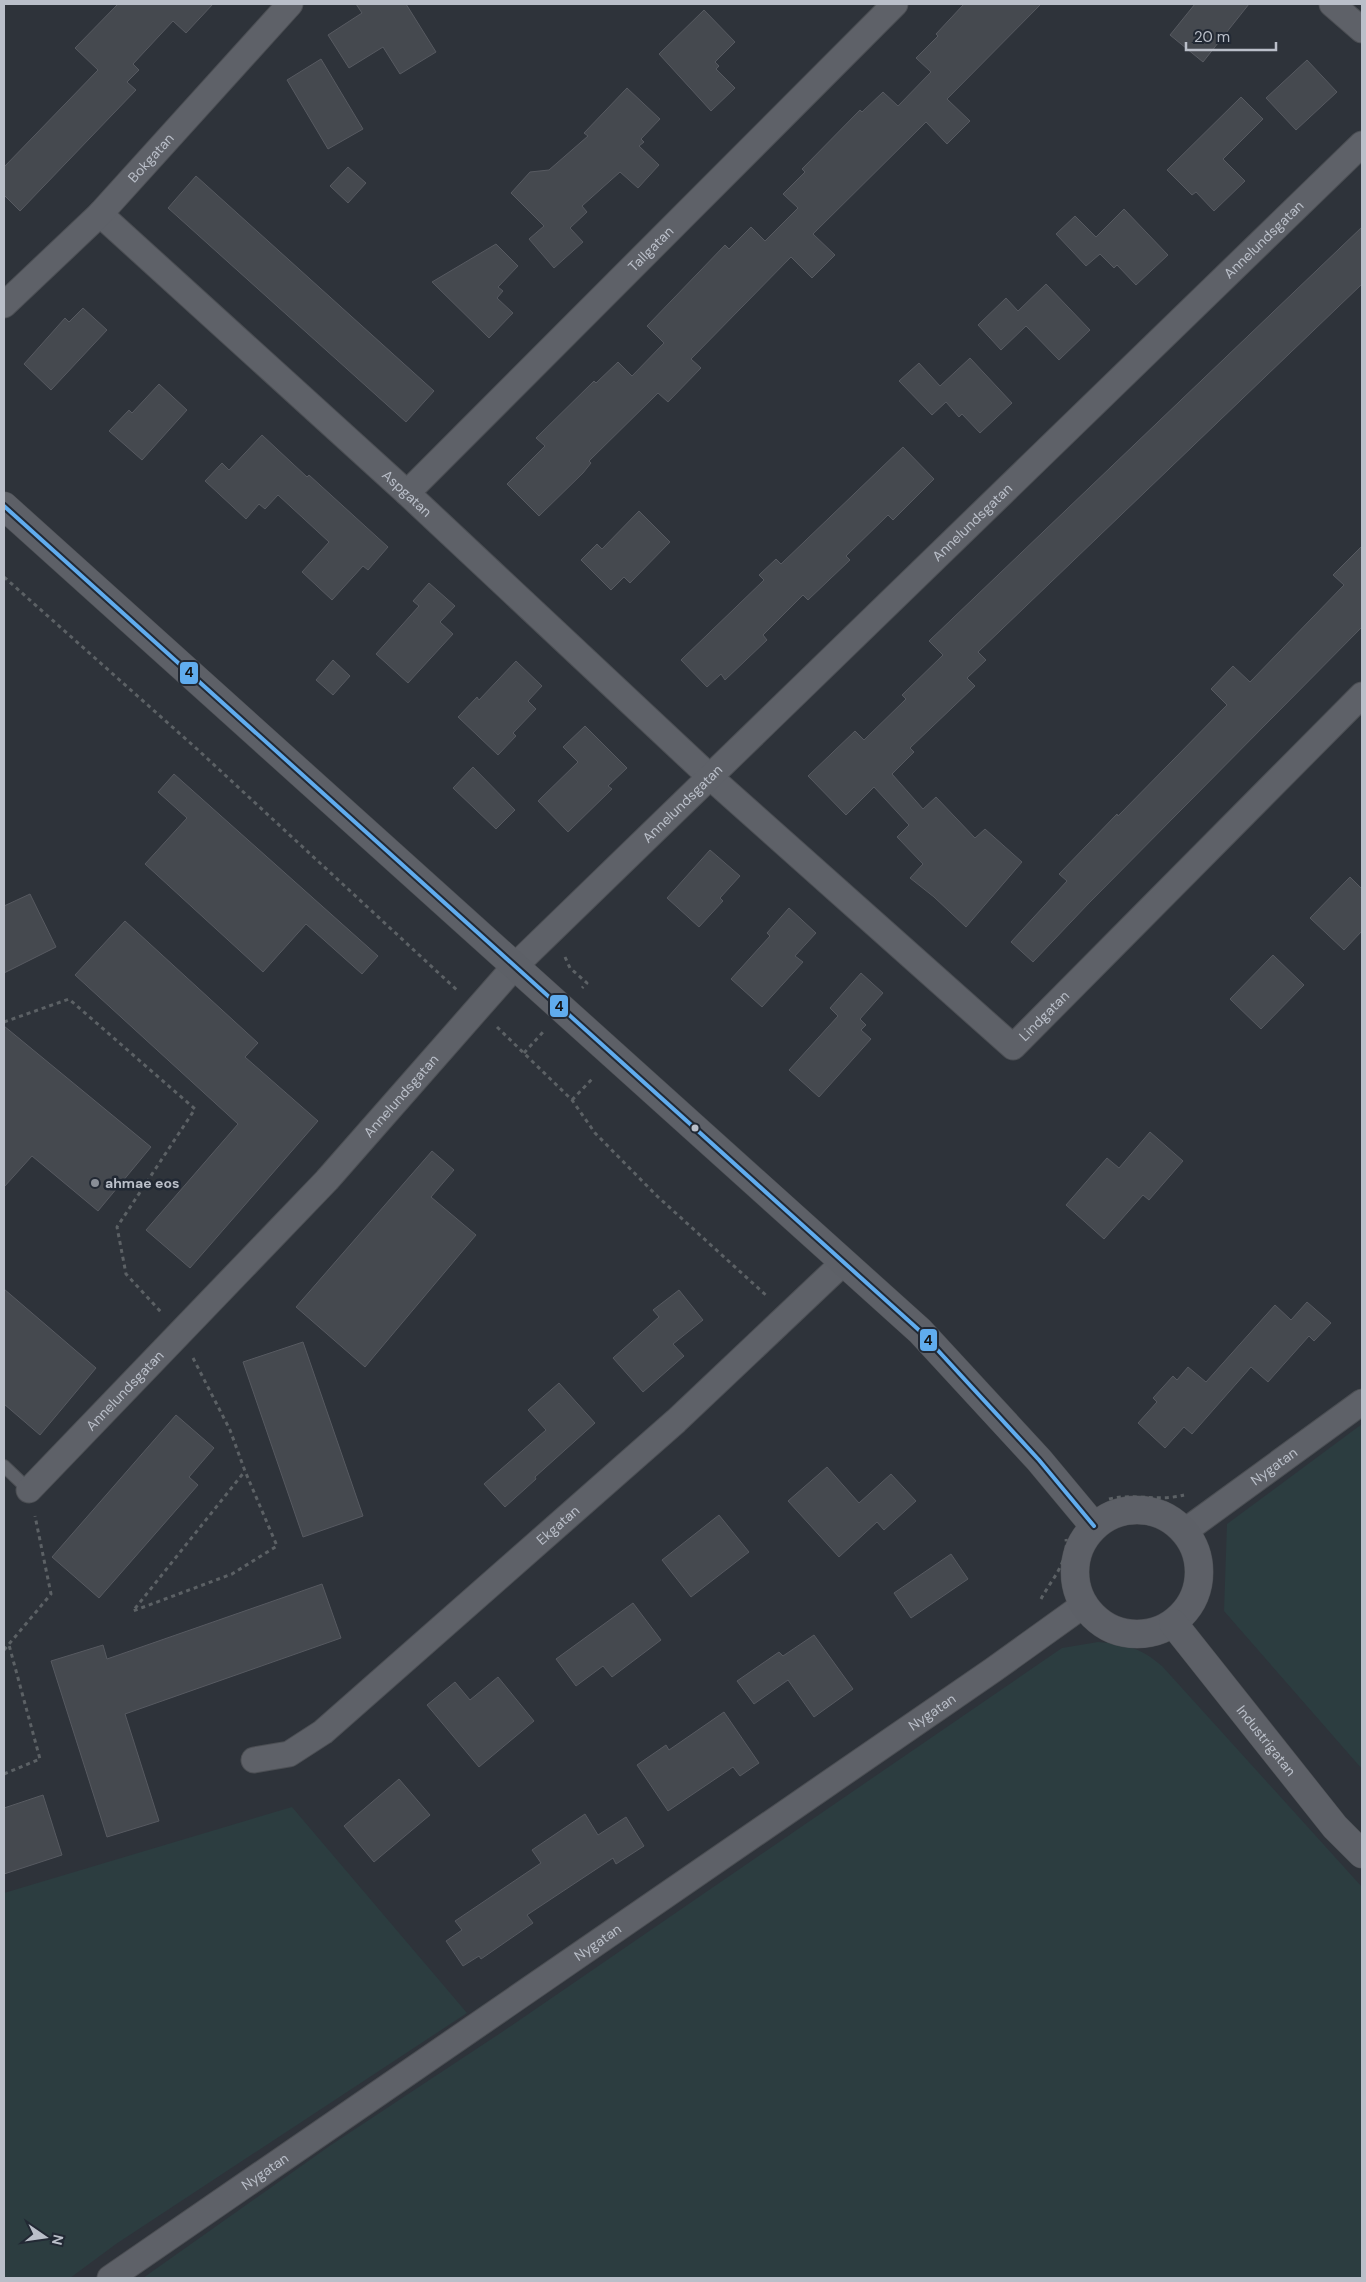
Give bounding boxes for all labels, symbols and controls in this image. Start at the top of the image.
scale bar [1186,20,1276,52]
text: 20 m [1194,27,1230,47]
street label: Bokgatan [124,129,178,186]
street label: Annelundsgatan [1220,197,1307,282]
street label: Tallgatan [624,222,677,275]
street label: Aspgatan [378,466,436,521]
street label: Annelundsgatan [928,479,1016,565]
line badge: 4 [179,661,199,685]
text: 4 [184,663,194,681]
street label: Annelundsgatan [638,761,726,847]
street label: Lindgatan [1015,987,1073,1045]
line badge: 4 [549,994,569,1018]
text: 4 [554,997,564,1015]
street label: Annelundsgatan [360,1051,442,1141]
unlabelled marker [690,1123,700,1133]
place label: ahmae eos [105,1174,179,1192]
marker: ahmae eos [89,1177,101,1189]
line badge: 4 [919,1328,938,1352]
text: 4 [923,1331,933,1349]
street label: Annelundsgatan [82,1347,167,1435]
street label: Nygatan [1247,1443,1301,1489]
street label: Ekgatan [533,1501,583,1549]
street label: Nygatan [905,1689,959,1735]
street label: Industrigatan [1233,1701,1300,1779]
street label: Nygatan [570,1920,625,1965]
street label: Nygatan [238,2149,292,2194]
north arrow [20,2212,70,2262]
text: N [48,2233,68,2247]

